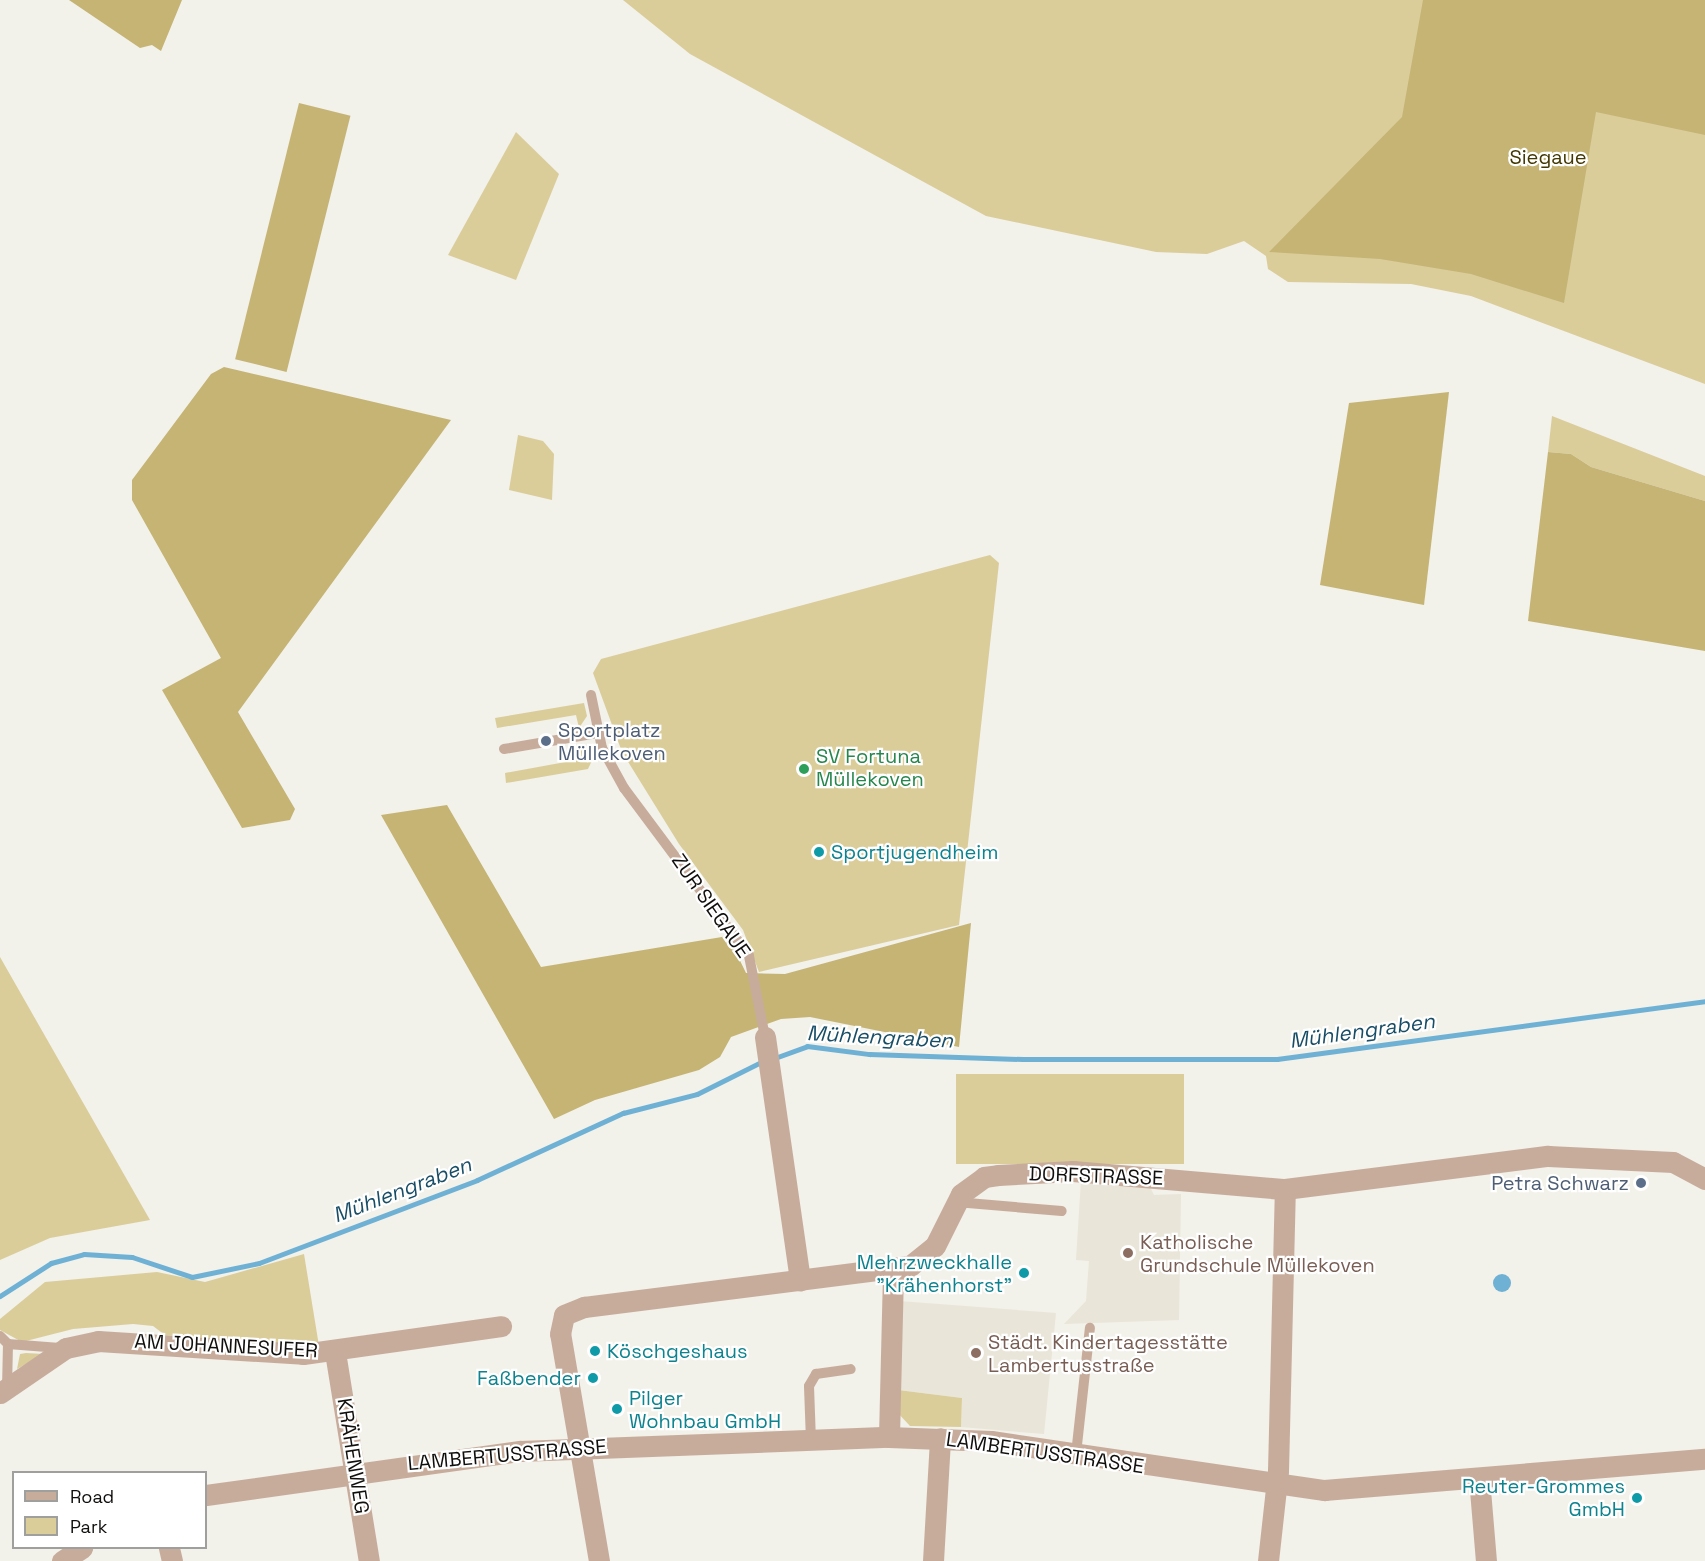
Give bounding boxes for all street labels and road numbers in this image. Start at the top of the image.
street label: ZUR SIEGAUE [666,850,756,962]
street label: DORFSTRASSE [1028,1162,1164,1190]
street label: AM JOHANNESUFER [134,1329,318,1363]
street label: KRÄHENWEG [332,1396,374,1516]
street label: LAMBERTUSSTRASSE [945,1427,1145,1479]
street label: LAMBERTUSSTRASSE [407,1434,607,1476]

